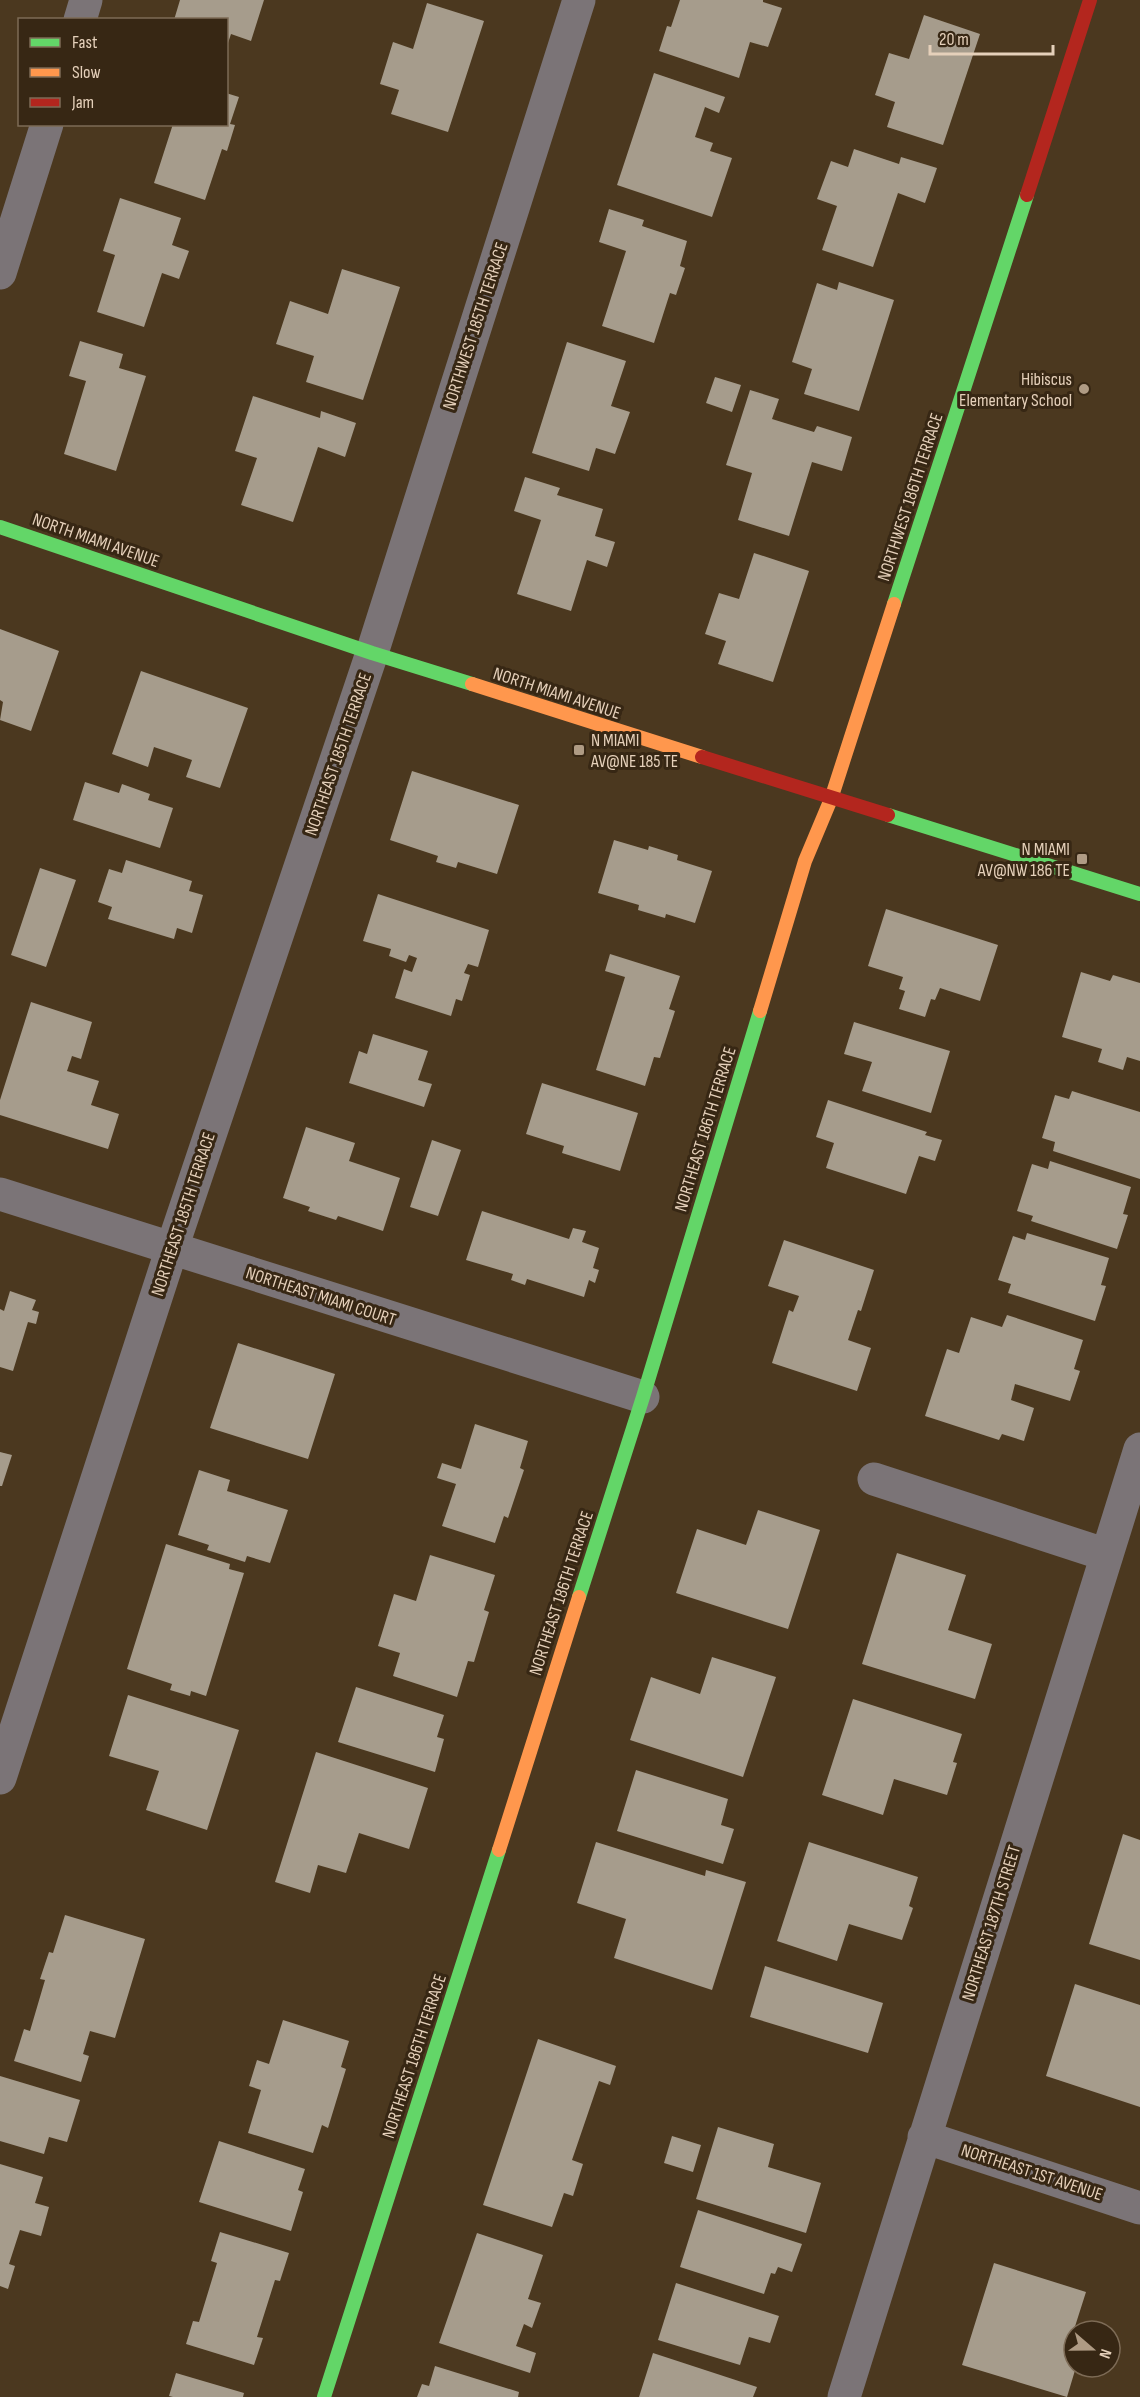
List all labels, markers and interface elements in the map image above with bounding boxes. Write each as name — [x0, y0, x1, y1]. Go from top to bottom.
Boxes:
legend — [18, 18, 228, 126]
scale bar — [930, 18, 1053, 56]
text: 20 m — [939, 29, 969, 50]
text: Fast — [72, 32, 98, 53]
text: Slow — [72, 62, 101, 83]
text: Jam — [71, 92, 94, 113]
street label: NORTHWEST 185TH TERRACE — [438, 240, 513, 413]
place label: Hibiscus Elementary School — [959, 369, 1072, 411]
marker: Hibiscus Elementary School — [1077, 382, 1091, 396]
street label: NORTHWEST 186TH TERRACE — [873, 410, 948, 584]
street label: NORTH MIAMI AVENUE — [30, 509, 162, 572]
street label: NORTH MIAMI AVENUE — [490, 663, 623, 724]
street label: NORTHEAST 185TH TERRACE — [301, 670, 376, 838]
place label: N MIAMI AV@NE 185 TE — [590, 730, 678, 772]
marker: N MIAMI AV@NE 185 TE — [572, 743, 586, 757]
place label: N MIAMI AV@NW 186 TE — [977, 839, 1070, 881]
marker: N MIAMI AV@NW 186 TE — [1075, 852, 1089, 866]
street label: NORTHEAST 186TH TERRACE — [670, 1044, 741, 1214]
street label: NORTHEAST 185TH TERRACE — [147, 1130, 220, 1299]
street label: NORTHEAST MIAMI COURT — [243, 1262, 398, 1331]
street label: NORTHEAST 186TH TERRACE — [525, 1508, 598, 1678]
street label: NORTHEAST 187TH STREET — [958, 1843, 1025, 2004]
street label: NORTHEAST 186TH TERRACE — [378, 1971, 451, 2141]
street label: NORTHEAST 1ST AVENUE — [958, 2140, 1105, 2205]
north arrow — [1062, 2319, 1122, 2379]
text: N — [1094, 2346, 1115, 2361]

